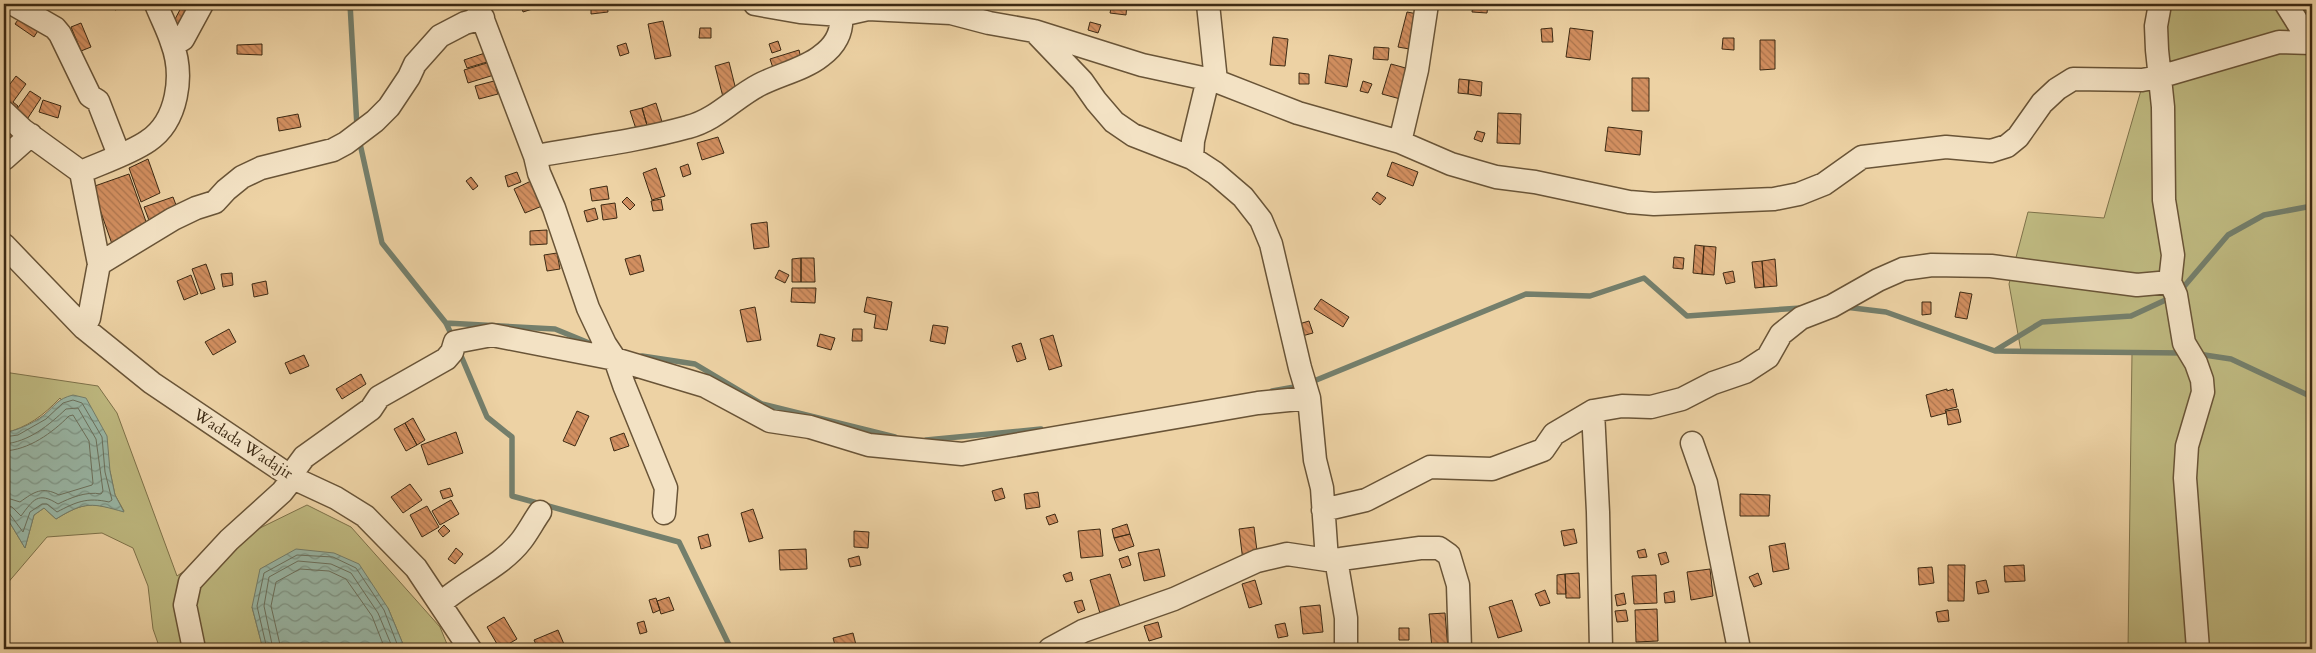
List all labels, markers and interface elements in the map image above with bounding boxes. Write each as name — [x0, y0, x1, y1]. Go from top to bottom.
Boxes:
street label: Wadada Wadajir — [188, 403, 297, 485]

